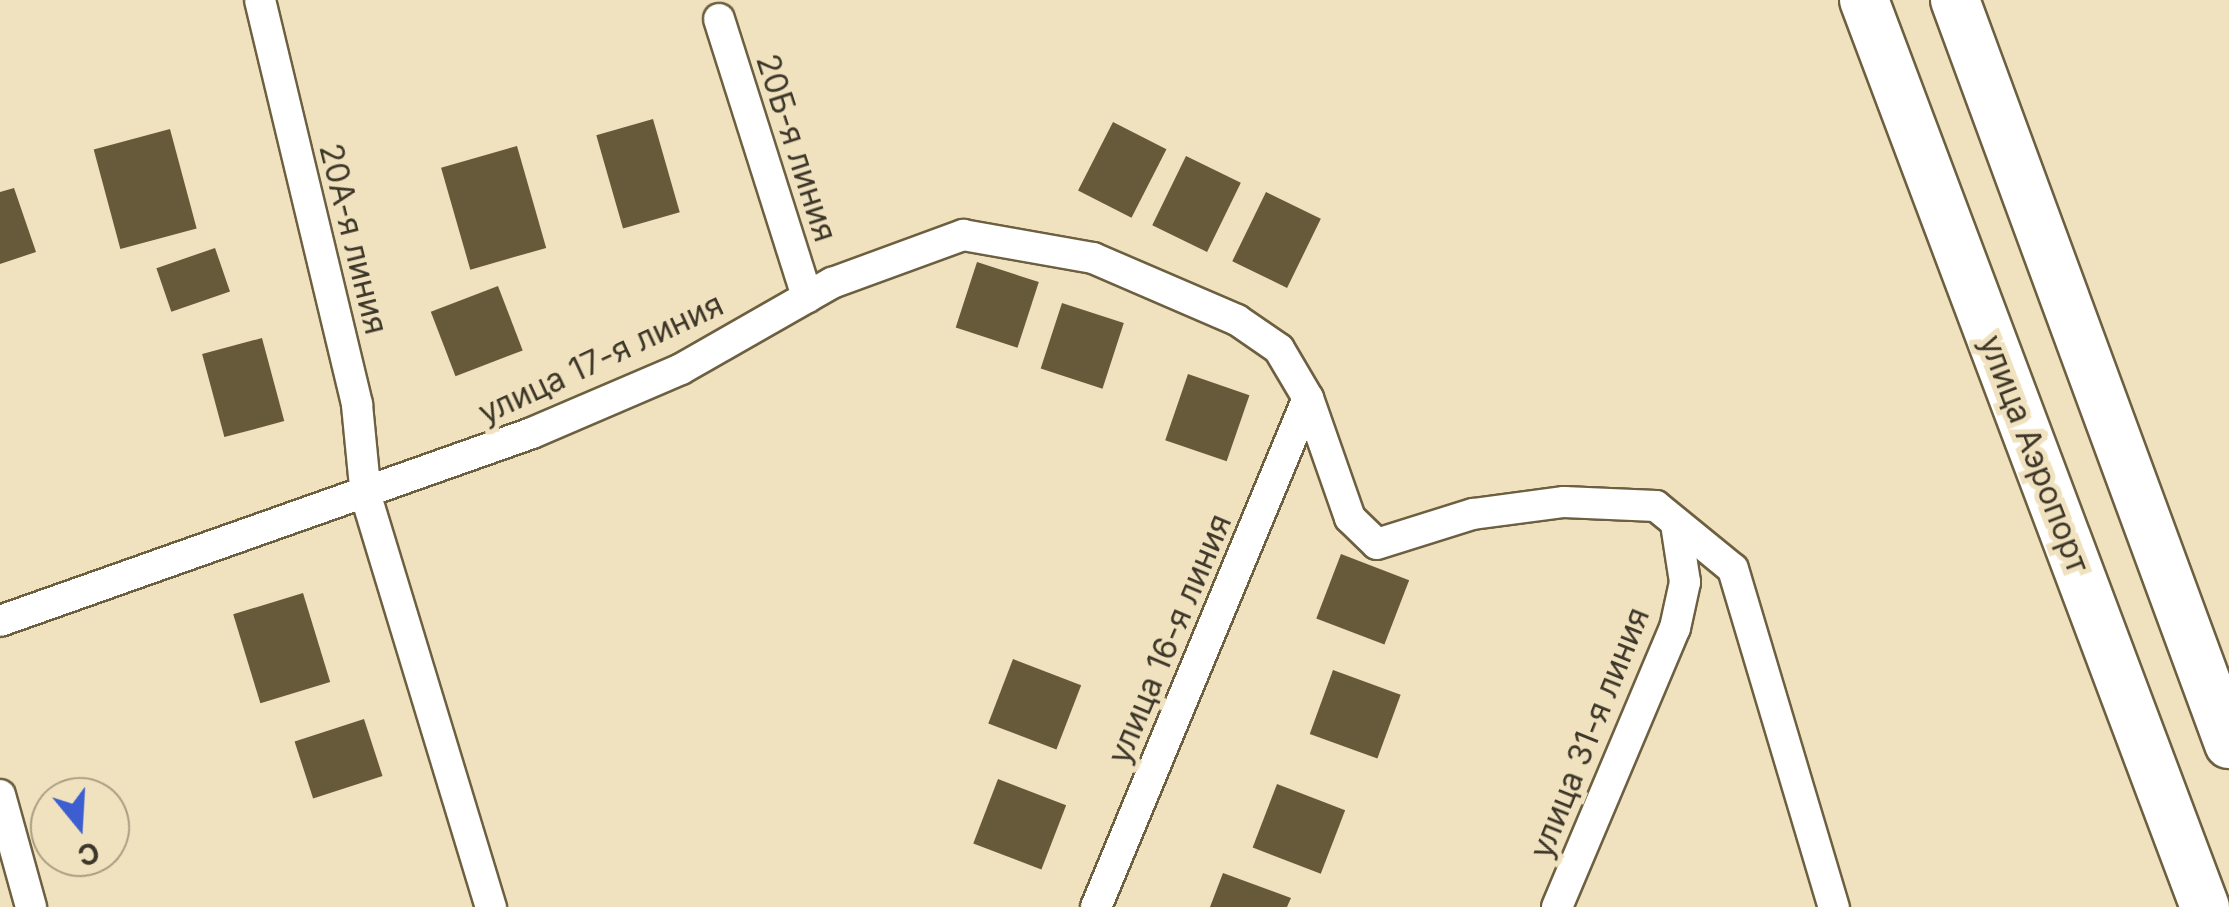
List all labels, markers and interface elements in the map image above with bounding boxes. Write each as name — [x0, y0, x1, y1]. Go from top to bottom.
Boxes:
street label: 20Б-я линия — [748, 49, 844, 247]
street label: 20А-я линия — [311, 140, 395, 338]
street label: улица 17-я линия — [473, 286, 729, 432]
street label: улица Аэропорт — [1971, 330, 2097, 578]
street label: улица 16-я линия — [1100, 509, 1240, 769]
street label: улица 31-я линия — [1522, 602, 1658, 864]
north arrow — [30, 777, 130, 877]
text: С — [74, 834, 104, 873]

